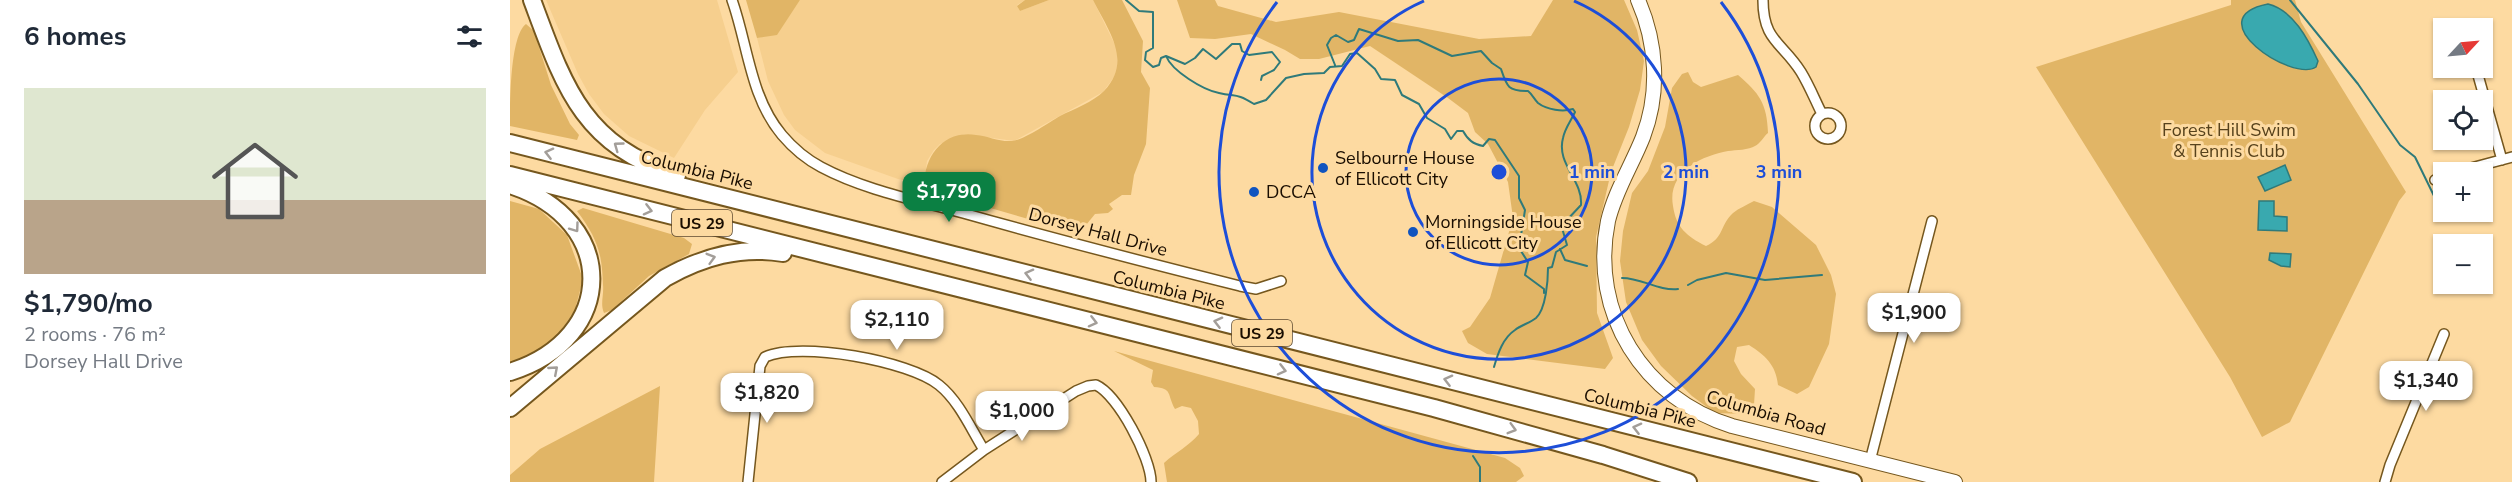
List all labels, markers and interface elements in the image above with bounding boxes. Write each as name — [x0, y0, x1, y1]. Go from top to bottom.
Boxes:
north arrow — [2433, 18, 2493, 78]
map controls — [2433, 18, 2493, 294]
text: 6 homes — [24, 19, 126, 54]
icon: filters — [453, 20, 486, 53]
button: locate — [2433, 90, 2493, 150]
park label: Forest Hill Swim & Tennis Club — [2162, 118, 2296, 163]
icon: home — [201, 127, 309, 235]
one-way arrow — [613, 142, 624, 153]
street label: Columbia Pike — [638, 144, 756, 196]
place label: Selbourne House of Ellicott City — [1335, 146, 1474, 191]
one-way arrow — [544, 147, 554, 160]
text: 1 min — [1569, 160, 1615, 184]
text: 2 min — [1663, 160, 1709, 184]
text: 3 min — [1756, 160, 1802, 184]
marker: Selbourne House of Ellicott City — [1316, 161, 1330, 175]
centre of rings — [1489, 162, 1509, 182]
button: + — [2433, 162, 2493, 222]
pin: $1,790 — [900, 172, 998, 223]
text: $1,790 — [917, 178, 981, 205]
place label: DCCA — [1266, 180, 1316, 204]
marker: DCCA — [1247, 185, 1261, 199]
one-way arrow — [643, 202, 653, 215]
street label: Dorsey Hall Drive — [1026, 202, 1170, 262]
road number: US 29 — [672, 210, 732, 236]
place label: Morningside House of Ellicott City — [1425, 210, 1582, 255]
one-way arrow — [568, 222, 579, 233]
marker: Morningside House of Ellicott City — [1406, 225, 1420, 239]
button: − — [2433, 234, 2493, 294]
one-way arrow — [705, 253, 716, 265]
street label: Columbia Pike — [1110, 264, 1228, 316]
one-way arrow — [1025, 269, 1035, 282]
text: $1,790/mo — [24, 286, 153, 321]
pin: $1,900 — [1865, 293, 1963, 344]
text: $1,900 — [1882, 299, 1946, 326]
pin: $2,110 — [848, 300, 946, 351]
text: $2,110 — [865, 306, 929, 333]
one-way arrow — [1088, 315, 1098, 327]
one-way arrow — [1214, 317, 1224, 330]
road number: US 29 — [1232, 320, 1292, 346]
text: 2 rooms · 76 m² — [24, 321, 166, 348]
text: Dorsey Hall Drive — [24, 348, 183, 375]
pin: $1,340 — [2377, 361, 2475, 412]
one-way arrow — [1277, 362, 1287, 375]
one-way arrow — [547, 367, 558, 378]
text: $1,340 — [2394, 367, 2458, 394]
pin: $1,820 — [718, 373, 816, 424]
one-way arrow — [1443, 375, 1453, 388]
text: $1,820 — [735, 379, 799, 406]
street label: Columbia Pike — [1581, 382, 1699, 434]
street label: Columbia Road — [1704, 385, 1828, 441]
pin: $1,000 — [973, 391, 1071, 442]
text: $1,000 — [990, 397, 1054, 424]
one-way arrow — [1506, 422, 1517, 434]
one-way arrow — [1633, 422, 1643, 435]

